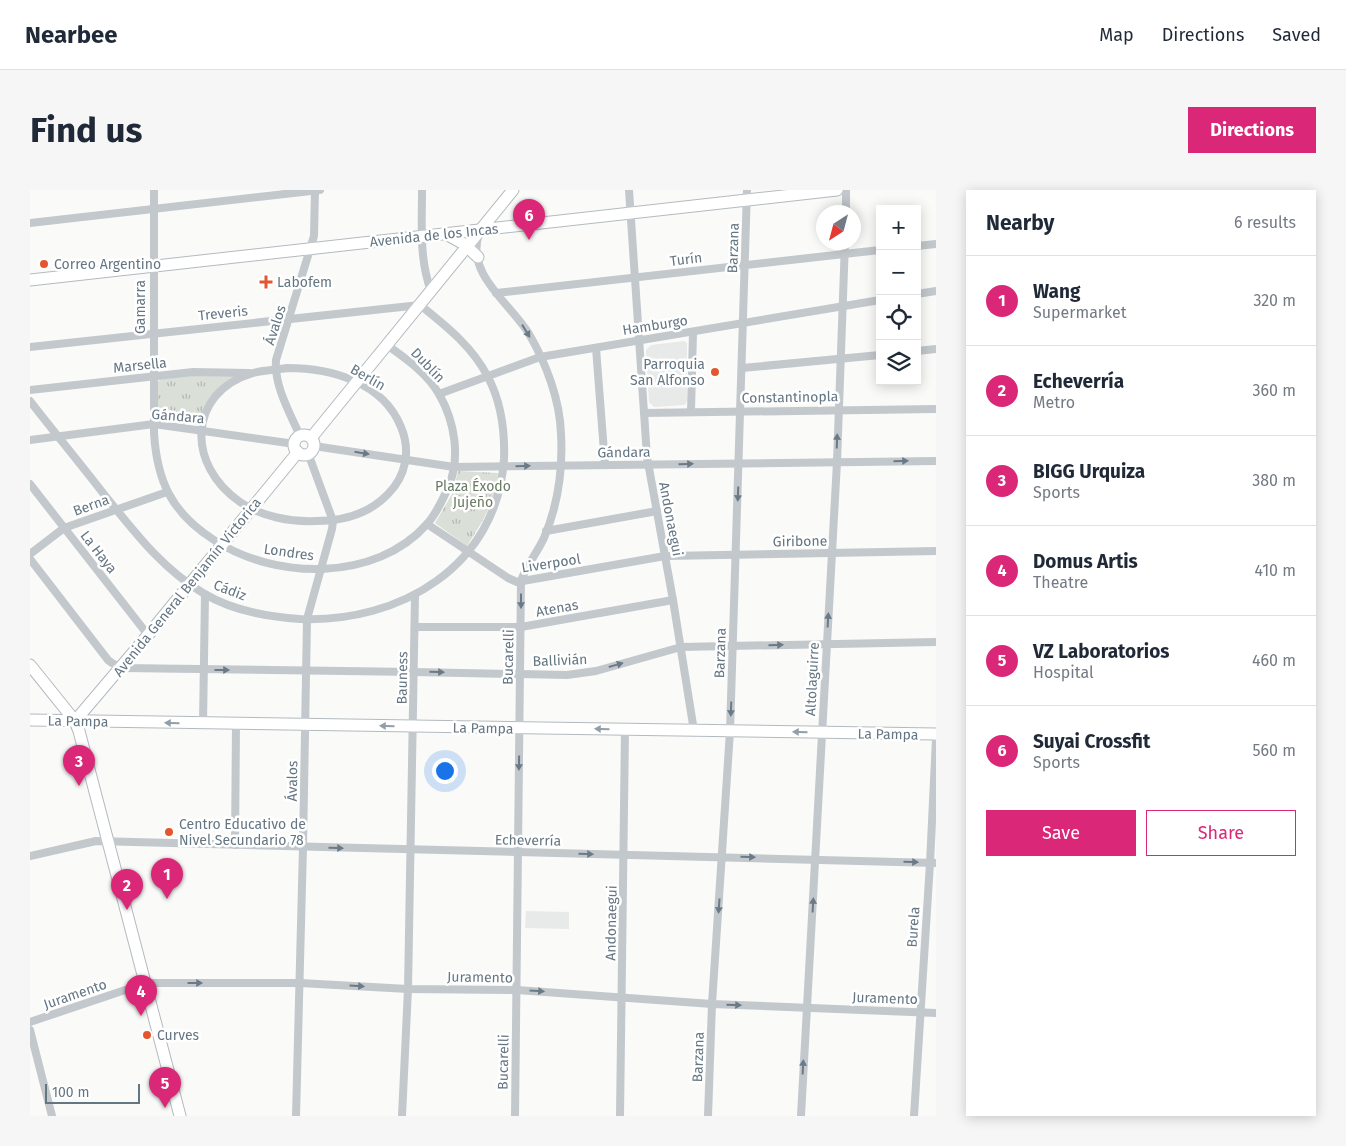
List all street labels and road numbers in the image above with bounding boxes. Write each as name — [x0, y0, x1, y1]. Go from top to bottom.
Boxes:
street label: Avenida de los Incas — [369, 220, 500, 251]
street label: Barzana — [724, 222, 743, 274]
street label: Turín — [669, 249, 703, 270]
street label: Gamarra — [132, 280, 149, 334]
street label: Treveris — [197, 302, 249, 325]
street label: Ávalos — [260, 302, 290, 347]
street label: Hamburgo — [621, 312, 689, 339]
street label: Dublín — [407, 344, 448, 386]
street label: Marsella — [112, 354, 168, 377]
street label: Berlín — [347, 361, 388, 394]
street label: Constantinopla — [742, 388, 838, 407]
street label: Gándara — [151, 406, 205, 427]
street label: Gándara — [597, 444, 651, 461]
street label: Andonaegui — [655, 480, 686, 558]
street label: Berna — [71, 491, 112, 520]
street label: Avenida General Benjamín Victorica — [110, 494, 265, 680]
street label: La Haya — [77, 528, 121, 577]
street label: Giribone — [773, 533, 827, 550]
street label: Londres — [263, 541, 316, 564]
street label: Liverpool — [520, 550, 582, 577]
street label: Cádiz — [211, 576, 249, 604]
street label: Atenas — [535, 596, 580, 621]
street label: Barzana — [711, 627, 730, 679]
street label: Bucarelli — [500, 629, 517, 685]
street label: Altolaguirre — [802, 642, 823, 716]
street label: Bauness — [394, 651, 411, 705]
street label: Ballivián — [532, 651, 588, 670]
street label: La Pampa — [47, 712, 109, 731]
street label: La Pampa — [452, 719, 514, 738]
street label: La Pampa — [857, 725, 919, 744]
street label: Ávalos — [283, 760, 301, 802]
street label: Echeverría — [495, 831, 561, 850]
street label: Andonaegui — [602, 885, 621, 961]
street label: Burela — [904, 906, 923, 948]
street label: Juramento — [447, 968, 513, 987]
street label: Juramento — [41, 976, 109, 1013]
street label: Juramento — [852, 989, 918, 1008]
street label: Barzana — [689, 1031, 708, 1083]
street label: Bucarelli — [495, 1034, 512, 1090]

